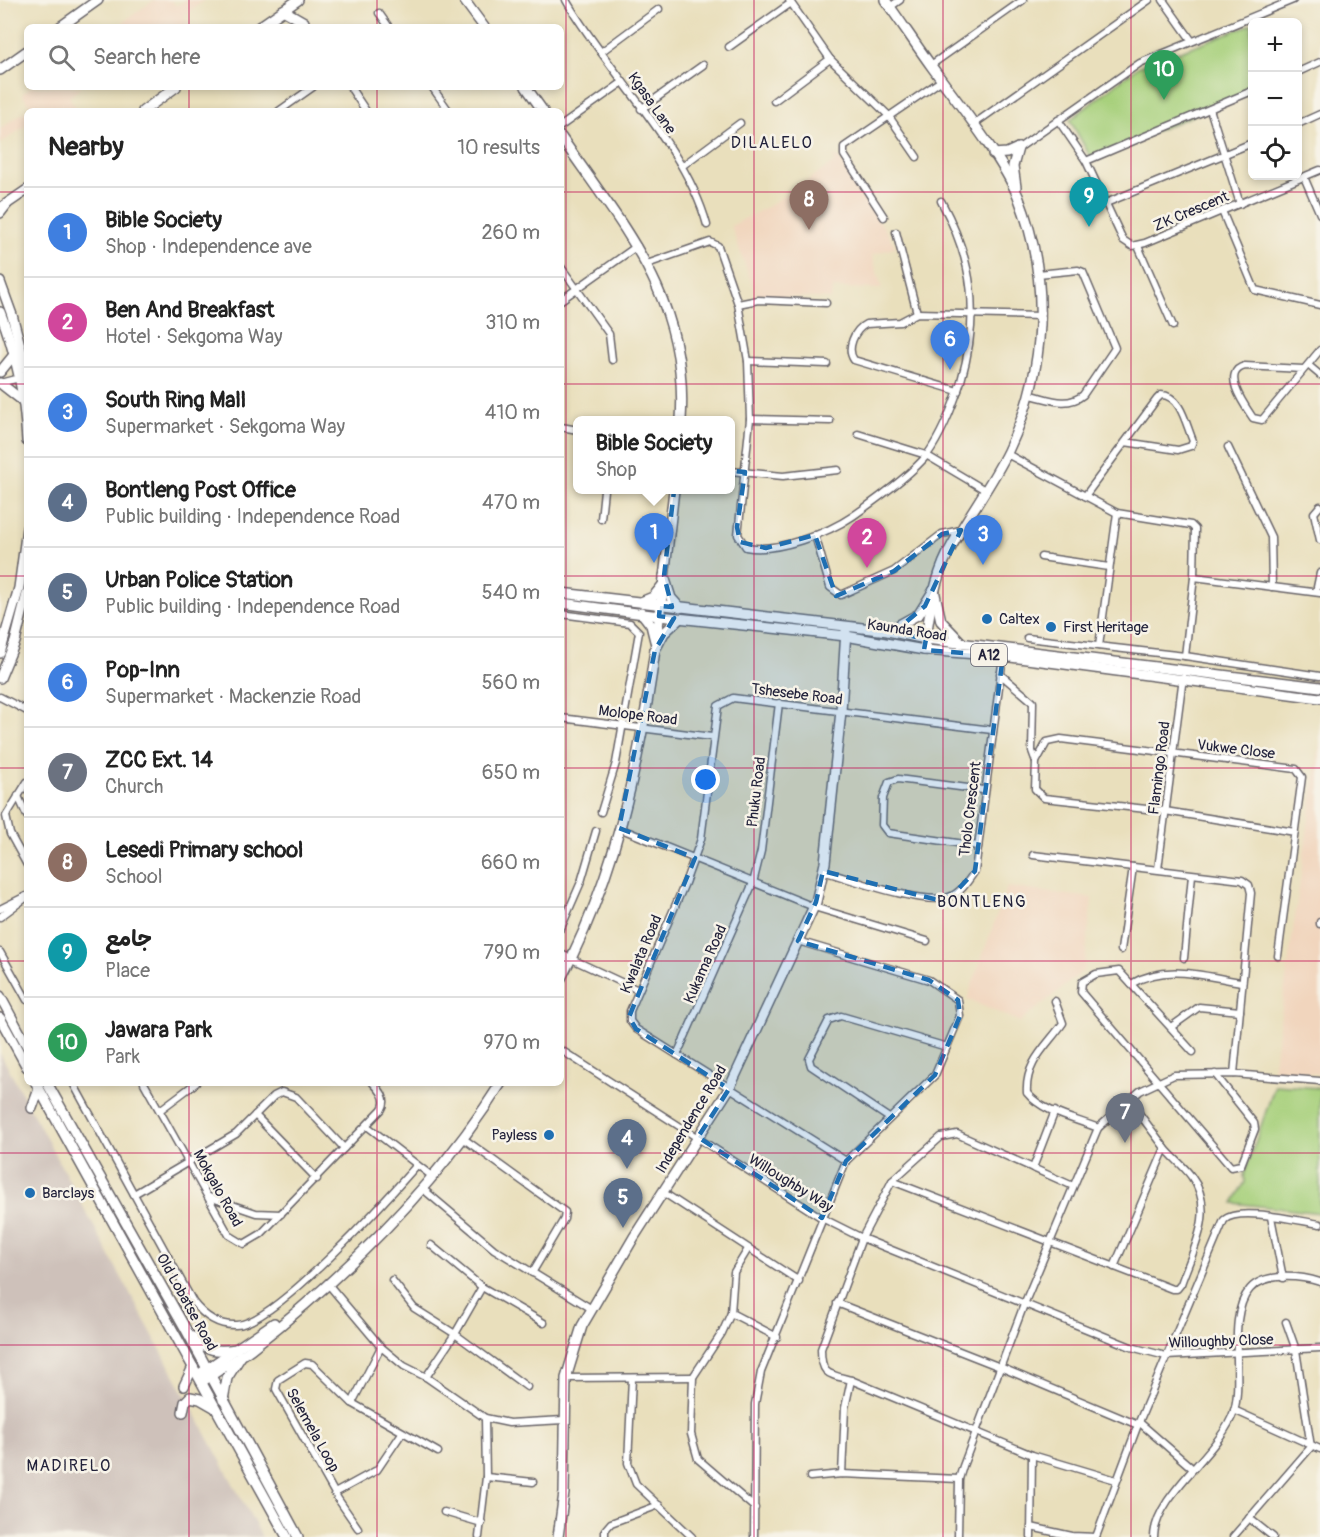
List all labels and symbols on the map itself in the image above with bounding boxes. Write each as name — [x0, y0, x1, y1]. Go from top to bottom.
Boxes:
pin: 10 — [1144, 51, 1184, 100]
street label: Kgasa Lane — [623, 69, 680, 138]
district label: DILALELO — [731, 133, 813, 153]
pin: 9 — [1070, 178, 1108, 227]
pin: 8 — [790, 180, 828, 230]
street label: ZK Crescent — [1151, 187, 1233, 236]
pin: 6 — [930, 320, 970, 370]
pin: 1 — [634, 514, 674, 563]
pin: 3 — [964, 516, 1002, 565]
pin: 2 — [848, 518, 886, 568]
place label: Caltex — [999, 610, 1040, 629]
marker: Caltex — [980, 612, 994, 626]
street label: Kaunda Road — [866, 615, 948, 646]
place label: First Heritage — [1063, 618, 1149, 637]
marker: First Heritage — [1044, 620, 1058, 634]
road number: A12 — [971, 644, 1007, 666]
street label: Tshesebe Road — [750, 679, 844, 710]
street label: Molope Road — [597, 701, 679, 730]
street label: Flamingo Road — [1144, 720, 1175, 816]
street label: Vukwe Close — [1196, 735, 1277, 764]
street label: Phuku Road — [743, 756, 770, 828]
street label: Tholo Crescent — [955, 759, 986, 858]
your location — [691, 765, 720, 794]
district label: BONTLENG — [937, 892, 1027, 912]
street label: Kwalata Road — [616, 912, 667, 996]
street label: Kukama Road — [680, 922, 731, 1007]
street label: Independence Road — [652, 1062, 731, 1177]
pin: 7 — [1106, 1094, 1144, 1143]
pin: 4 — [608, 1120, 646, 1169]
place label: Payless — [492, 1126, 537, 1145]
marker: Payless — [542, 1128, 556, 1142]
street label: Mokgalo Road — [189, 1146, 247, 1230]
street label: Willoughby Way — [745, 1150, 837, 1217]
pin: 5 — [604, 1178, 642, 1228]
place label: Barclays — [42, 1184, 94, 1203]
marker: Barclays — [23, 1186, 37, 1200]
street label: Old Lobatse Road — [152, 1250, 221, 1354]
street label: Willoughby Close — [1168, 1330, 1274, 1353]
street label: Selemela Loop — [282, 1385, 343, 1476]
district label: MADIRELO — [26, 1456, 112, 1476]

